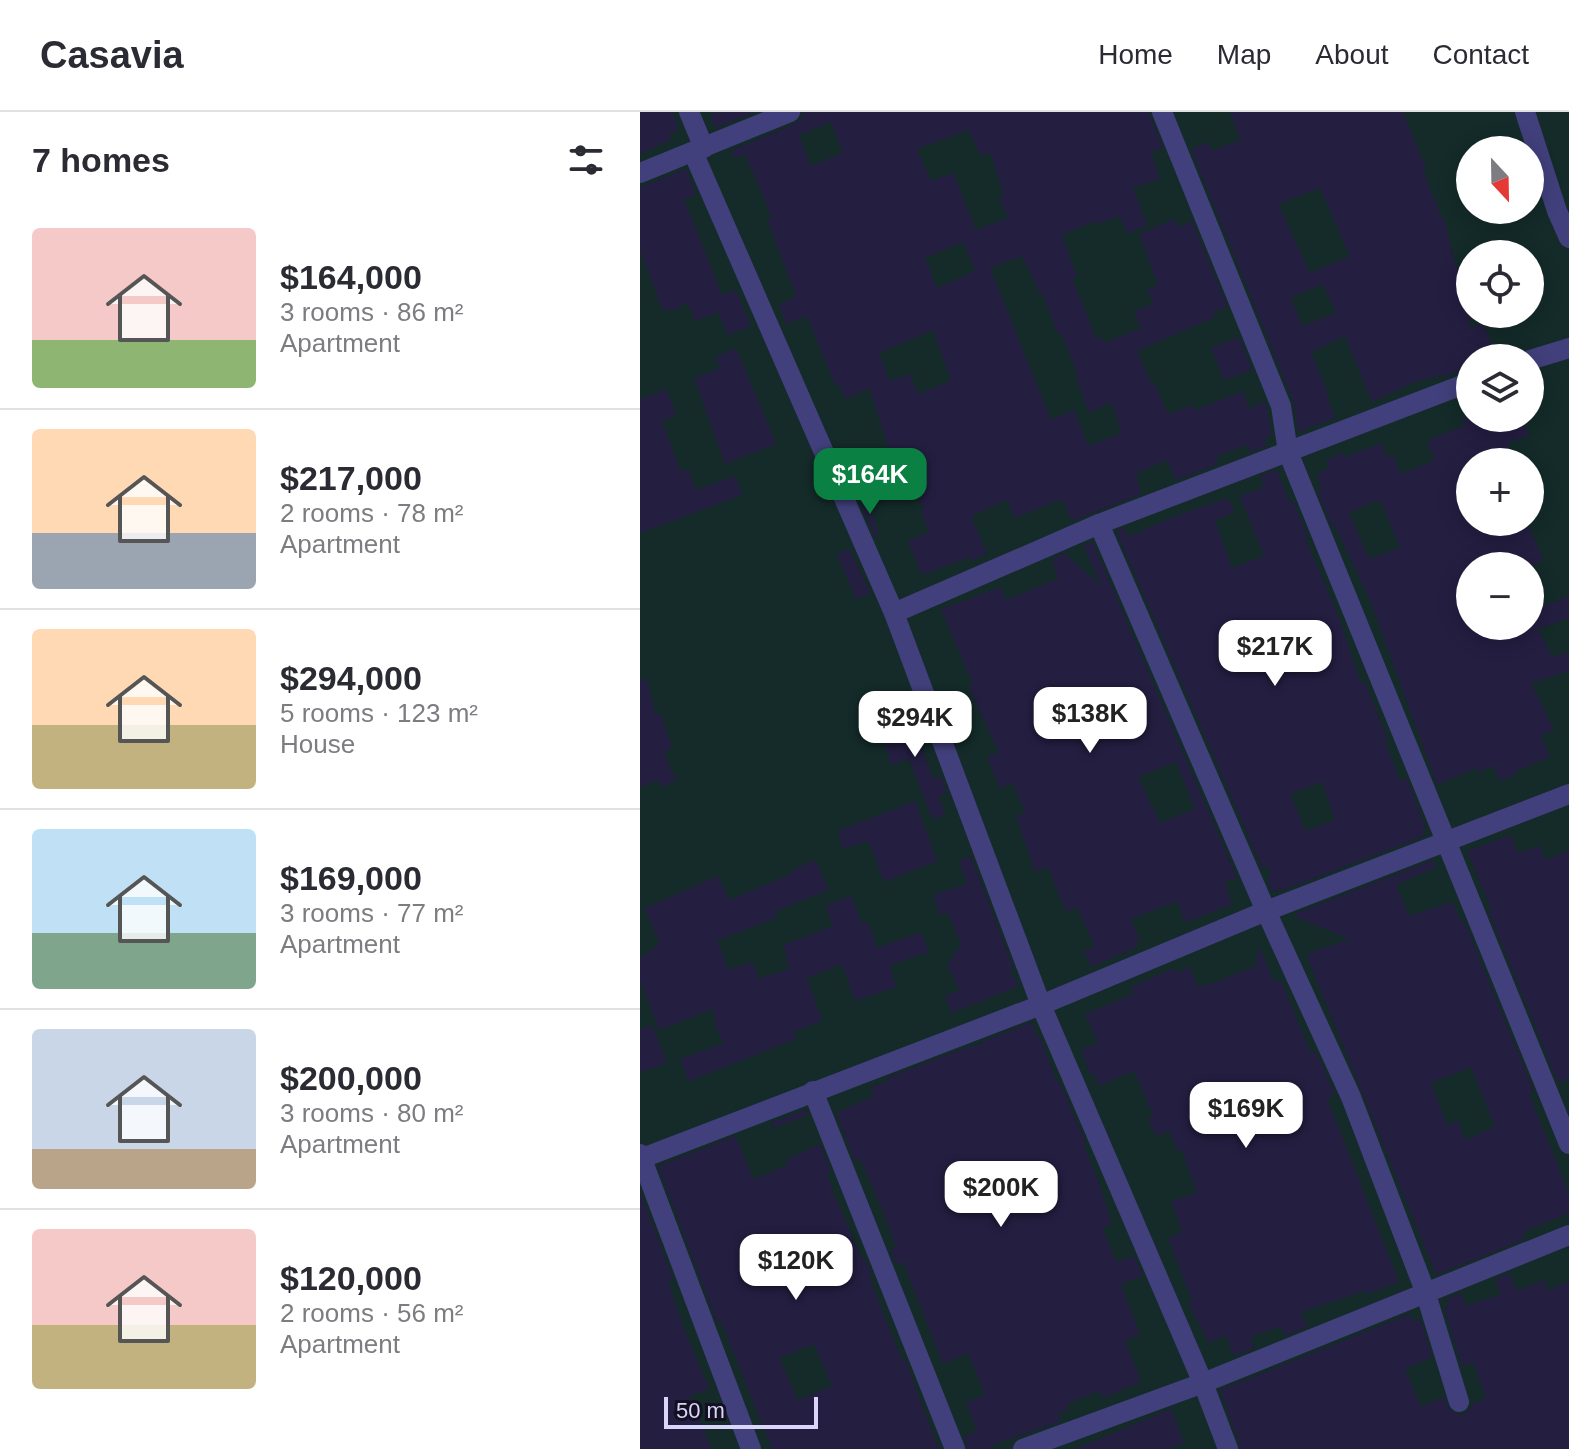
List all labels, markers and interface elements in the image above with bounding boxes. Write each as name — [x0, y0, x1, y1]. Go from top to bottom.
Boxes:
text: Casavia — [40, 34, 184, 76]
text: Home — [1098, 39, 1173, 70]
text: Map — [1217, 39, 1271, 70]
text: About — [1315, 39, 1389, 70]
text: Contact — [1433, 39, 1529, 70]
north arrow — [1456, 136, 1544, 224]
map controls — [1456, 136, 1544, 640]
icon: filters — [564, 138, 608, 182]
text: 7 homes — [32, 141, 170, 179]
button: locate — [1456, 240, 1544, 328]
text: $164,000 — [280, 258, 422, 296]
icon: home — [96, 260, 192, 356]
text: 3 rooms · 86 m² — [280, 297, 464, 327]
text: Apartment — [280, 328, 400, 358]
button: layers — [1456, 344, 1544, 432]
pin: $164K — [814, 448, 926, 516]
button: + — [1456, 448, 1544, 536]
text: $217,000 — [280, 459, 422, 497]
text: $164K — [832, 459, 908, 489]
icon: home — [96, 461, 192, 557]
text: 2 rooms · 78 m² — [280, 498, 464, 528]
text: Apartment — [280, 529, 400, 559]
button: − — [1456, 552, 1544, 640]
pin: $217K — [1219, 620, 1331, 688]
text: $217K — [1237, 631, 1313, 661]
text: $294,000 — [280, 659, 422, 697]
icon: home — [96, 661, 192, 757]
pin: $138K — [1034, 687, 1146, 755]
pin: $294K — [859, 691, 971, 759]
text: 5 rooms · 123 m² — [280, 698, 478, 728]
text: $138K — [1052, 698, 1128, 728]
text: $294K — [877, 702, 953, 732]
text: House — [280, 729, 355, 759]
text: $169,000 — [280, 859, 422, 897]
icon: home — [96, 861, 192, 957]
text: 3 rooms · 77 m² — [280, 898, 464, 928]
text: Apartment — [280, 929, 400, 959]
text: $200,000 — [280, 1059, 422, 1097]
icon: home — [96, 1061, 192, 1157]
pin: $169K — [1190, 1082, 1302, 1150]
text: $169K — [1208, 1093, 1284, 1123]
text: 3 rooms · 80 m² — [280, 1098, 464, 1128]
text: Apartment — [280, 1129, 400, 1159]
pin: $200K — [945, 1161, 1057, 1229]
text: $200K — [963, 1172, 1039, 1202]
pin: $120K — [740, 1234, 852, 1302]
text: $120K — [758, 1245, 834, 1275]
text: $120,000 — [280, 1259, 422, 1297]
icon: home — [96, 1261, 192, 1357]
text: 2 rooms · 56 m² — [280, 1298, 464, 1328]
text: Apartment — [280, 1329, 400, 1359]
scale bar — [664, 1393, 818, 1429]
text: 50 m — [676, 1398, 725, 1423]

